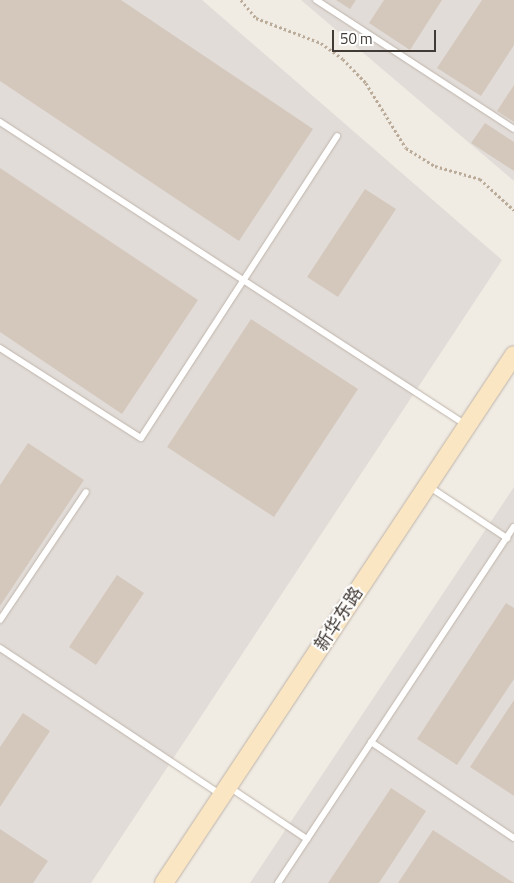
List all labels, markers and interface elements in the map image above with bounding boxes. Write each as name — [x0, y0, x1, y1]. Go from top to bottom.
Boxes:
scale bar — [334, 20, 438, 52]
text: 50 m — [340, 27, 373, 50]
street label: 新华东路 — [310, 583, 368, 655]

